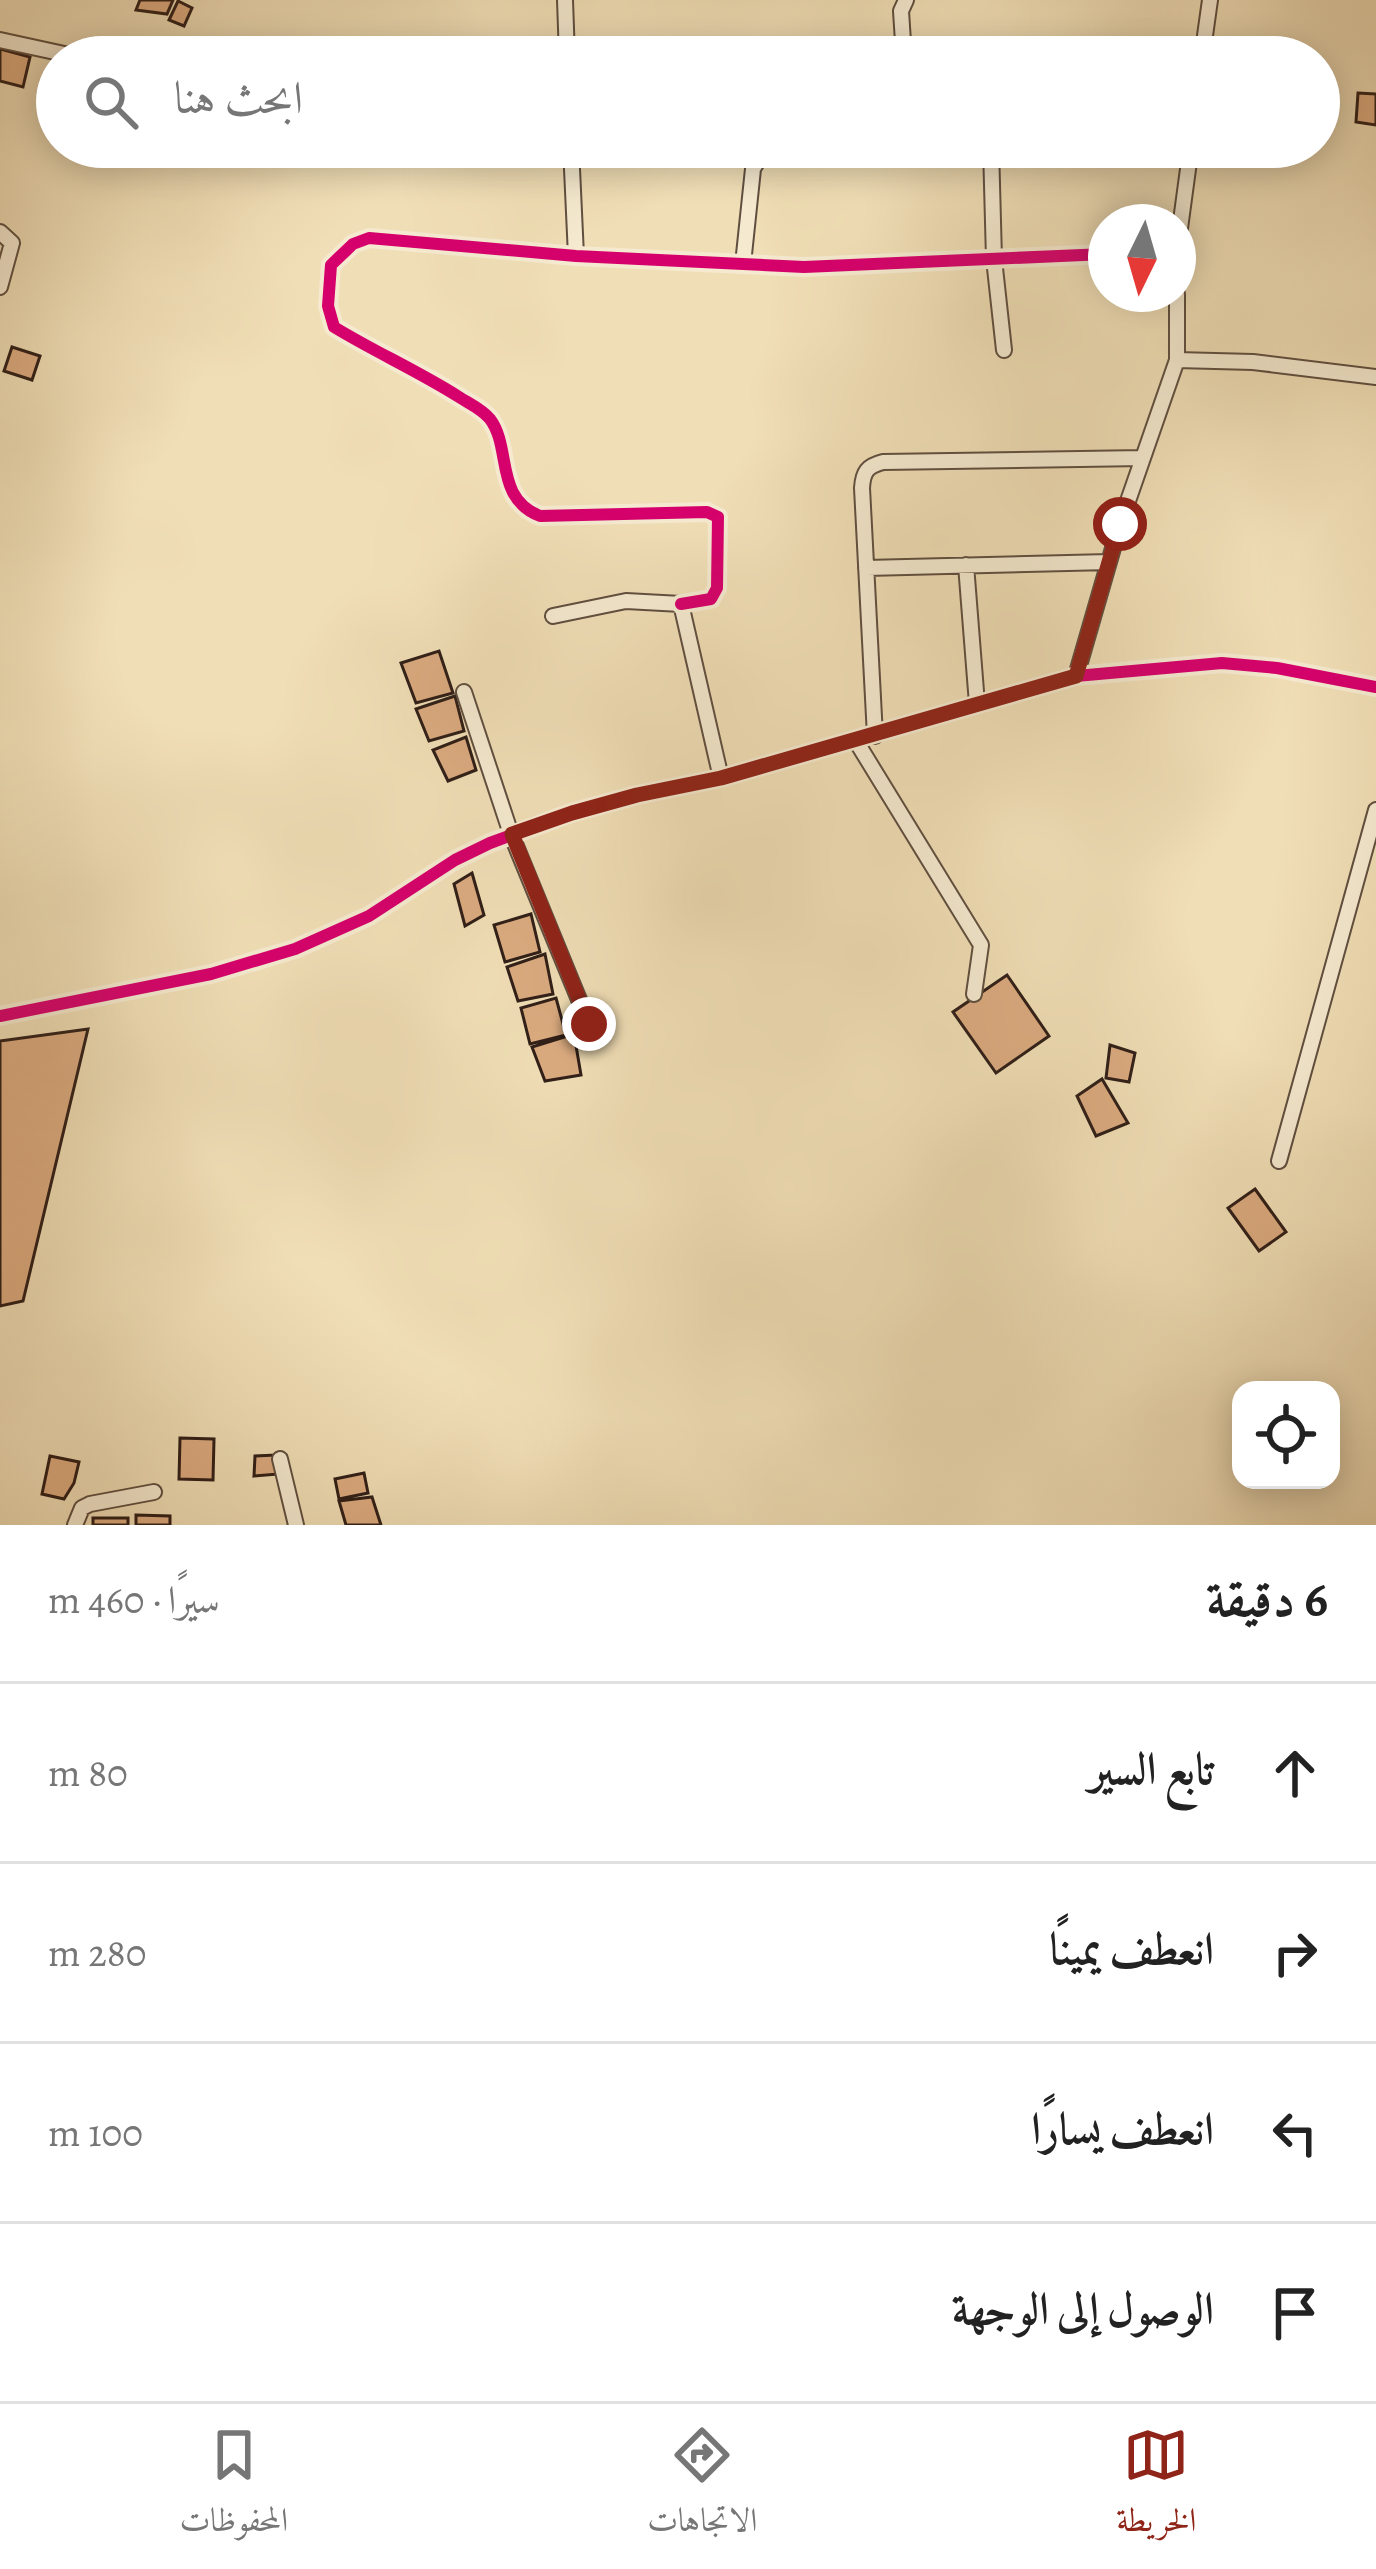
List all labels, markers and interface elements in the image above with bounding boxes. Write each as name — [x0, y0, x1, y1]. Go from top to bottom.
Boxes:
search box — [36, 36, 1340, 168]
text: ابحث هنا — [174, 67, 303, 129]
icon: search — [78, 69, 144, 135]
north arrow — [1088, 204, 1196, 312]
route start — [1093, 497, 1147, 551]
route end — [562, 997, 616, 1051]
map controls — [1232, 1381, 1340, 1489]
button: locate — [1232, 1381, 1340, 1489]
text: 6 دقيقة — [1206, 1564, 1328, 1634]
text: سيرًا · 460 m — [48, 1573, 220, 1626]
text: تابع السير — [1089, 1738, 1214, 1800]
icon: ahead — [1262, 1740, 1328, 1806]
text: 80 m — [48, 1746, 128, 1799]
text: انعطف يمينًا — [1049, 1918, 1214, 1980]
icon: right — [1262, 1920, 1328, 1986]
text: 280 m — [48, 1926, 146, 1979]
text: انعطف يسارًا — [1031, 2098, 1214, 2160]
icon: left — [1262, 2100, 1328, 2166]
text: 100 m — [48, 2106, 143, 2159]
text: الوصول إلى الوجهة — [952, 2278, 1214, 2340]
icon: arrive — [1262, 2280, 1328, 2346]
tab: المحفوظات — [179, 2422, 288, 2552]
tab: الاتجاهات — [647, 2422, 757, 2552]
tab: الخريطة — [1116, 2422, 1197, 2552]

